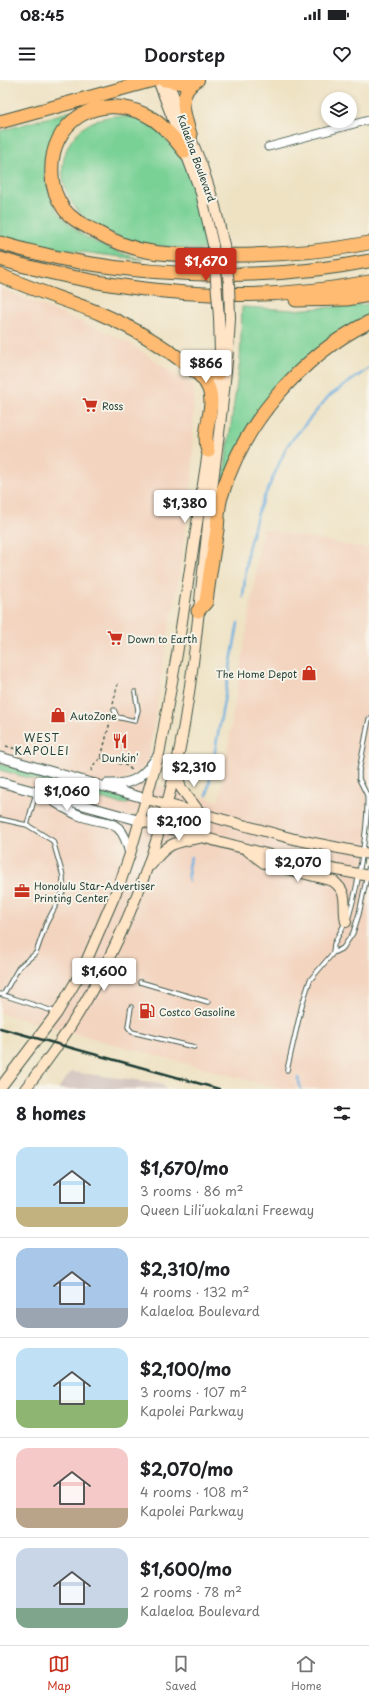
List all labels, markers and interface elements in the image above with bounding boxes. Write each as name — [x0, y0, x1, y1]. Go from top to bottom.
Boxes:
text: 08:45 — [20, 3, 65, 26]
text: Doorstep — [144, 41, 225, 68]
icon: menu — [16, 43, 38, 65]
icon: heart — [331, 43, 353, 65]
map controls — [321, 92, 357, 128]
button: layers — [321, 92, 357, 128]
street label: Kalaeloa Boulevard — [174, 112, 220, 204]
pin: $1,670 — [173, 248, 239, 282]
text: $1,670 — [184, 251, 228, 270]
pin: $866 — [182, 350, 230, 384]
text: $866 — [189, 353, 223, 372]
supermarket icon: Ross — [81, 396, 99, 414]
place label: Ross — [102, 398, 124, 413]
pin: $1,380 — [152, 490, 218, 524]
text: $1,380 — [163, 493, 207, 512]
supermarket icon: Down to Earth — [106, 629, 124, 647]
place label: Down to Earth — [127, 631, 197, 646]
shop icon: The Home Depot — [300, 664, 318, 682]
place label: The Home Depot — [216, 666, 297, 681]
shop icon: AutoZone — [49, 706, 67, 724]
place label: AutoZone — [70, 708, 117, 723]
district label: WEST KAPOLEI — [14, 729, 70, 759]
restaurant icon: Dunkin' — [111, 732, 129, 750]
place label: Dunkin' — [102, 750, 138, 765]
pin: $2,310 — [161, 754, 227, 788]
text: $2,310 — [172, 757, 216, 776]
pin: $1,060 — [34, 778, 100, 812]
text: $1,060 — [44, 781, 90, 800]
pin: $2,100 — [146, 808, 212, 842]
text: $2,100 — [156, 811, 202, 830]
pin: $2,070 — [265, 849, 331, 883]
text: $2,070 — [275, 852, 321, 871]
place label: Honolulu Star-Advertiser Printing Center — [34, 878, 155, 905]
office icon: Honolulu Star-Advertiser Printing Center — [13, 882, 31, 900]
pin: $1,600 — [71, 958, 137, 992]
text: $1,600 — [81, 961, 127, 980]
fuel station icon: Costco Gasoline — [138, 1002, 156, 1020]
place label: Costco Gasoline — [159, 1004, 236, 1019]
text: 8 homes — [16, 1100, 86, 1126]
icon: filters — [331, 1102, 353, 1124]
text: $1,670/mo — [140, 1155, 228, 1181]
icon: home — [48, 1163, 96, 1211]
text: 3 rooms · 86 m² — [140, 1181, 243, 1200]
text: Queen Liliʻuokalani Freeway — [140, 1200, 314, 1219]
text: $2,310/mo — [140, 1256, 230, 1282]
icon: home — [48, 1264, 96, 1312]
text: 4 rooms · 132 m² — [140, 1282, 250, 1301]
text: Kalaeloa Boulevard — [140, 1301, 260, 1320]
text: $2,100/mo — [140, 1356, 231, 1382]
icon: home — [48, 1364, 96, 1412]
text: 3 rooms · 107 m² — [140, 1382, 247, 1401]
text: Kapolei Parkway — [140, 1401, 244, 1420]
text: $2,070/mo — [140, 1456, 233, 1482]
icon: home — [48, 1464, 96, 1512]
text: 4 rooms · 108 m² — [140, 1482, 249, 1501]
text: Kapolei Parkway — [140, 1501, 244, 1520]
text: $1,600/mo — [140, 1556, 232, 1582]
icon: home — [48, 1564, 96, 1612]
text: 2 rooms · 78 m² — [140, 1582, 242, 1601]
text: Kalaeloa Boulevard — [140, 1601, 260, 1620]
tab: Map — [47, 1653, 71, 1694]
tab: Saved — [165, 1653, 197, 1694]
tab: Home — [291, 1653, 322, 1694]

